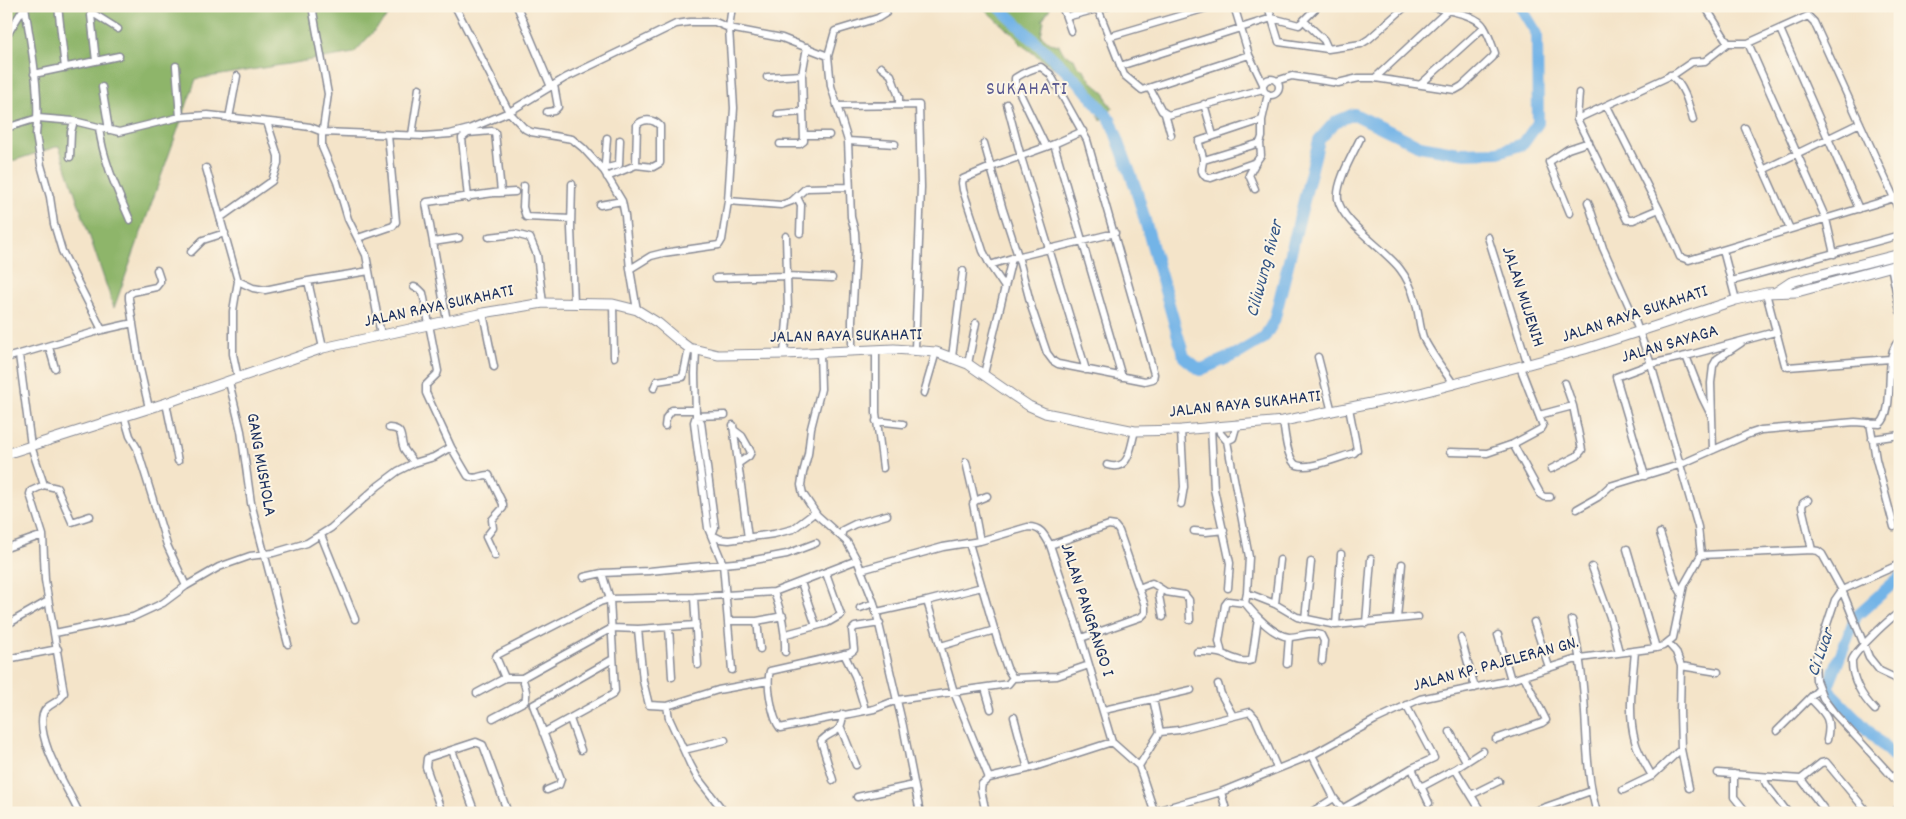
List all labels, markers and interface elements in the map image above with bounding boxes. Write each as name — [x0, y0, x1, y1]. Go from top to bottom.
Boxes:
district label: SUKAHATI — [986, 76, 1068, 104]
water label: Ciliwung River — [1240, 216, 1292, 320]
street label: JALAN MUJENIH — [1494, 244, 1550, 350]
street label: JALAN RAYA SUKAHATI — [362, 279, 516, 335]
street label: JALAN RAYA SUKAHATI — [1559, 279, 1712, 350]
street label: JALAN SAYAGA — [1619, 319, 1722, 371]
street label: JALAN RAYA SUKAHATI — [770, 323, 923, 351]
street label: JALAN RAYA SUKAHATI — [1168, 385, 1322, 425]
street label: GANG MUSHOLA — [239, 411, 281, 519]
street label: JALAN PANGRANGO I — [1053, 540, 1120, 680]
water label: Ci Luar — [1801, 623, 1844, 681]
street label: JALAN KP. PAJELERAN GN. — [1410, 631, 1582, 699]

